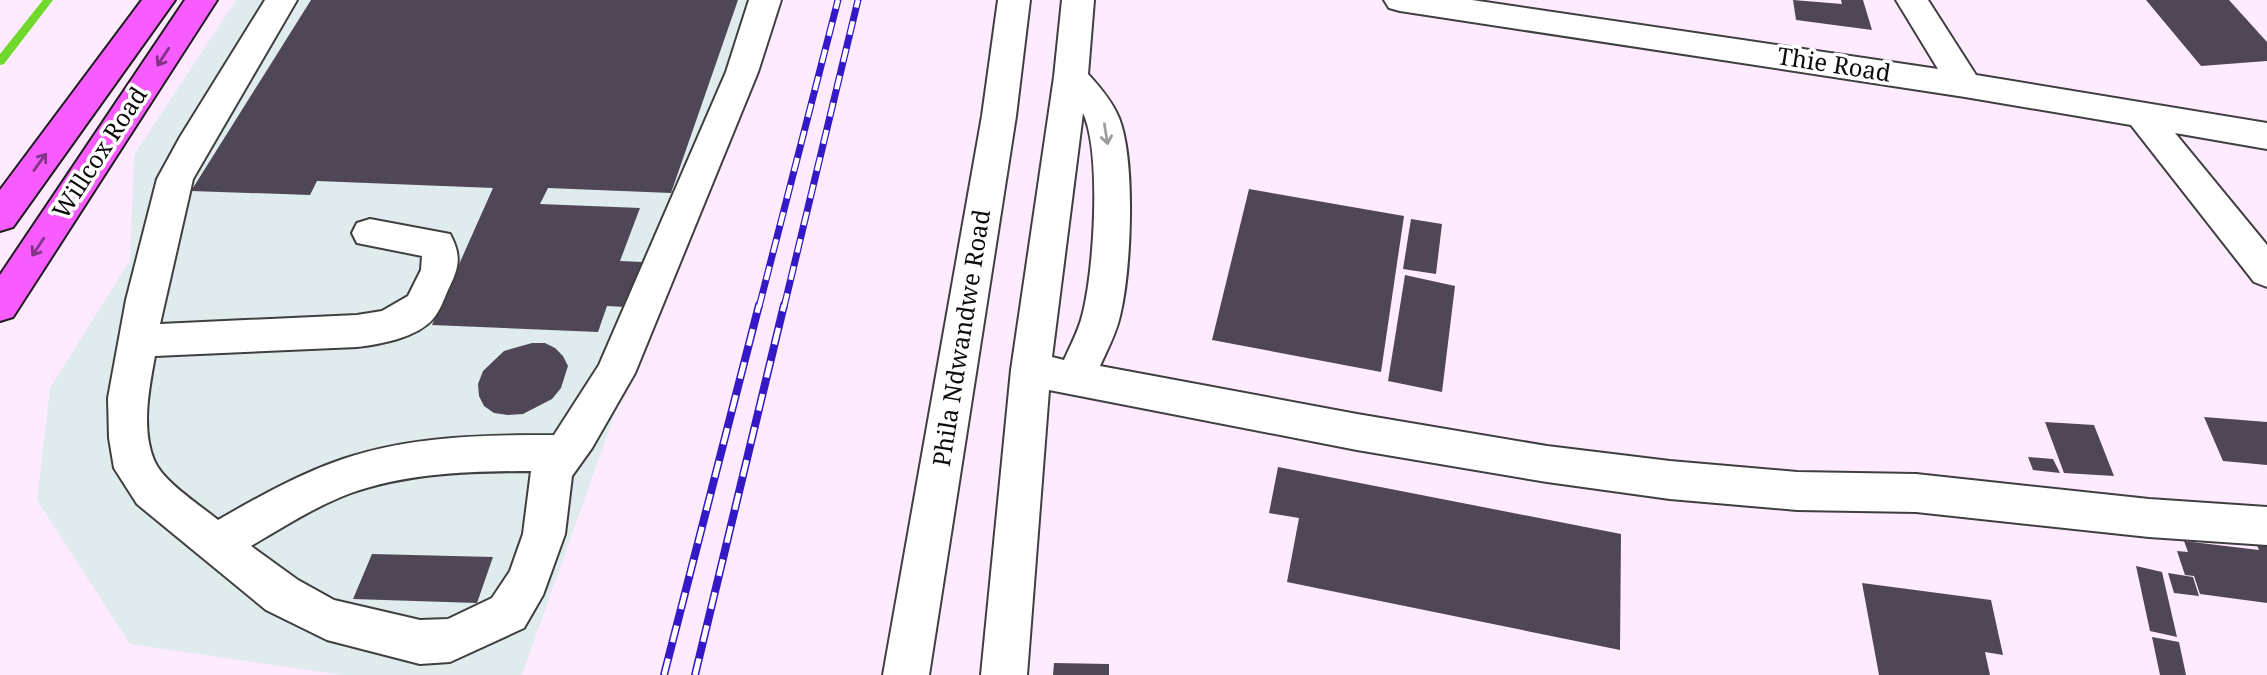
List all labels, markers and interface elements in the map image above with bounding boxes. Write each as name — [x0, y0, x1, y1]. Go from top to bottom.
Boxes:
street label: Thie Road — [1775, 38, 1894, 89]
one-way arrow — [156, 47, 170, 66]
street label: Willcox Road — [44, 80, 154, 225]
one-way arrow — [1100, 122, 1113, 145]
one-way arrow — [33, 153, 48, 171]
street label: Phila Ndwandwe Road — [924, 207, 997, 469]
one-way arrow — [31, 237, 45, 257]

